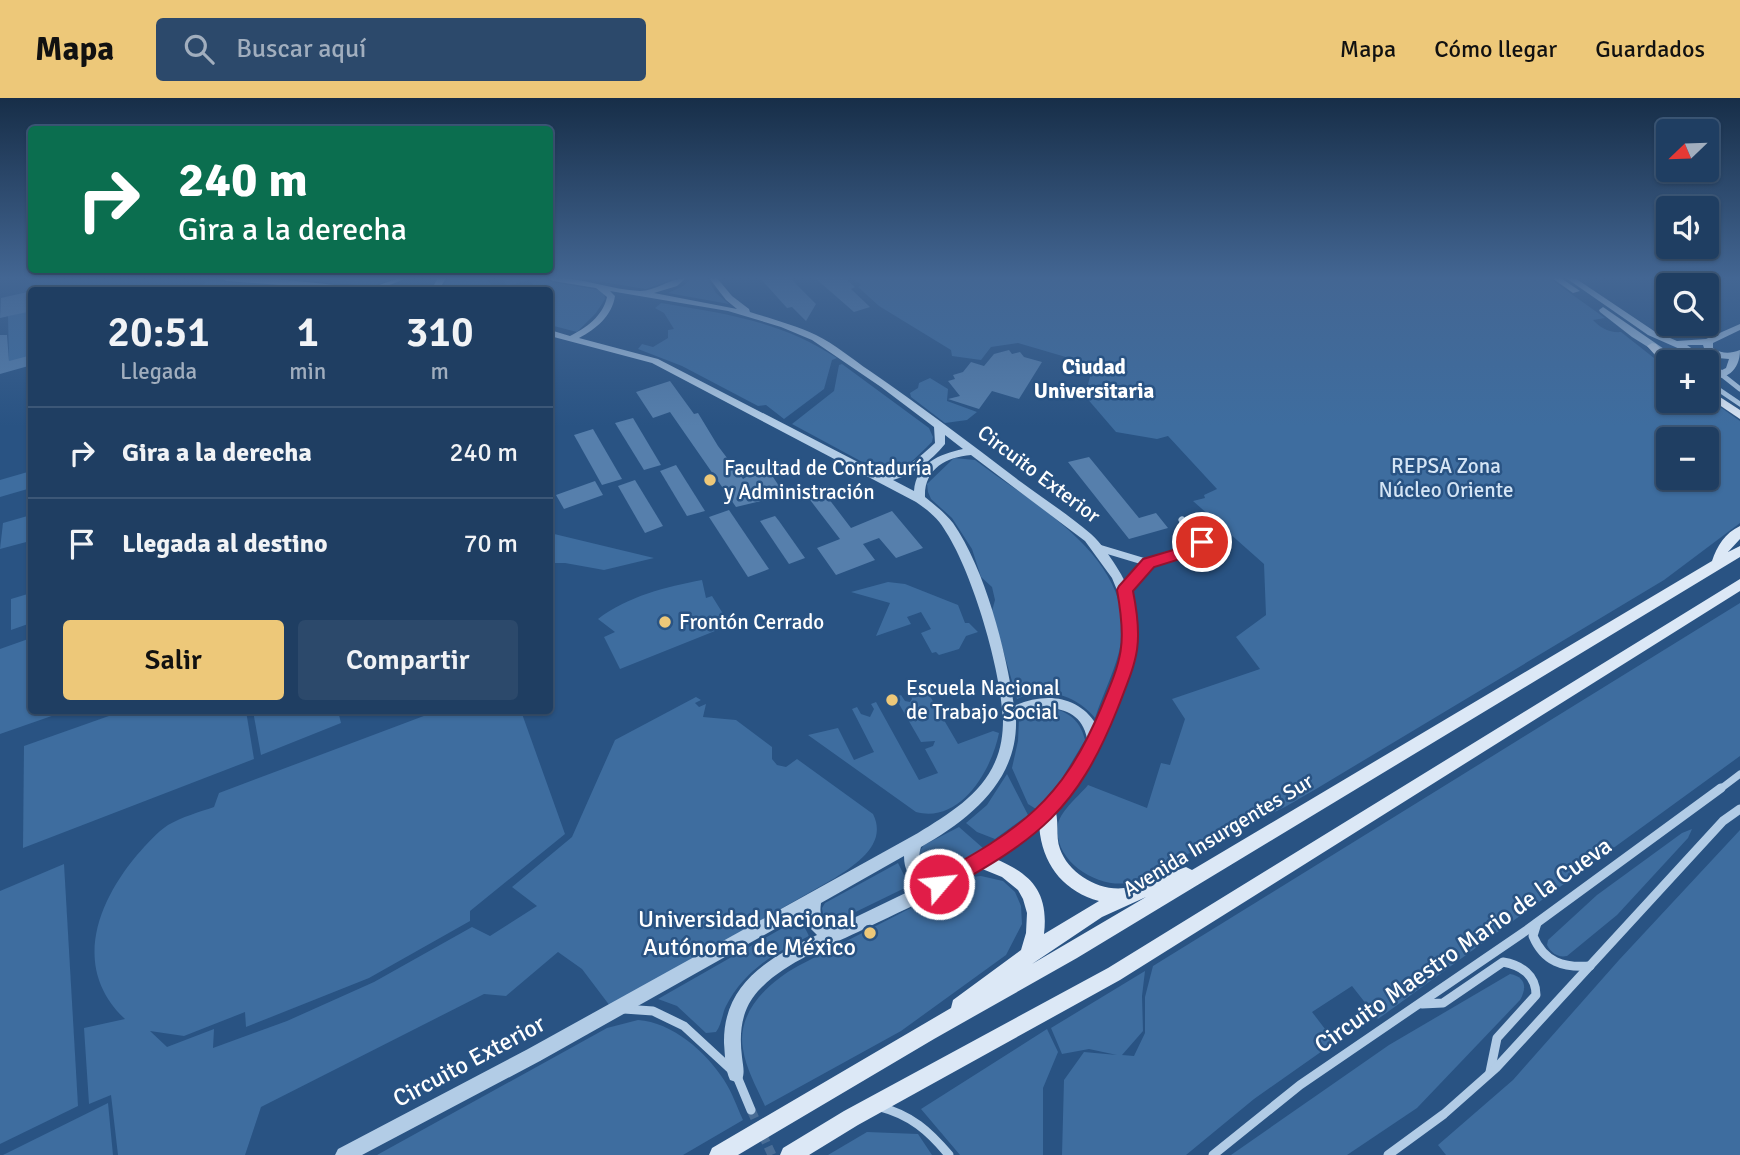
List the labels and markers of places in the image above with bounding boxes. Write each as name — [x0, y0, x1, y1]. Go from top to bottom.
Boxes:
place label: Facultad de Contaduría y Administración — [724, 455, 932, 505]
marker: Facultad de Contaduría y Administración — [702, 472, 718, 488]
pin — [1172, 512, 1232, 572]
place label: Frontón Cerrado — [679, 609, 824, 635]
marker: Frontón Cerrado — [657, 614, 673, 630]
place label: Escuela Nacional de Trabajo Social — [906, 675, 1060, 725]
marker: Escuela Nacional de Trabajo Social — [884, 692, 900, 708]
place label: Universidad Nacional Autónoma de México — [638, 904, 856, 962]
marker: Universidad Nacional Autónoma de México — [862, 925, 878, 941]

